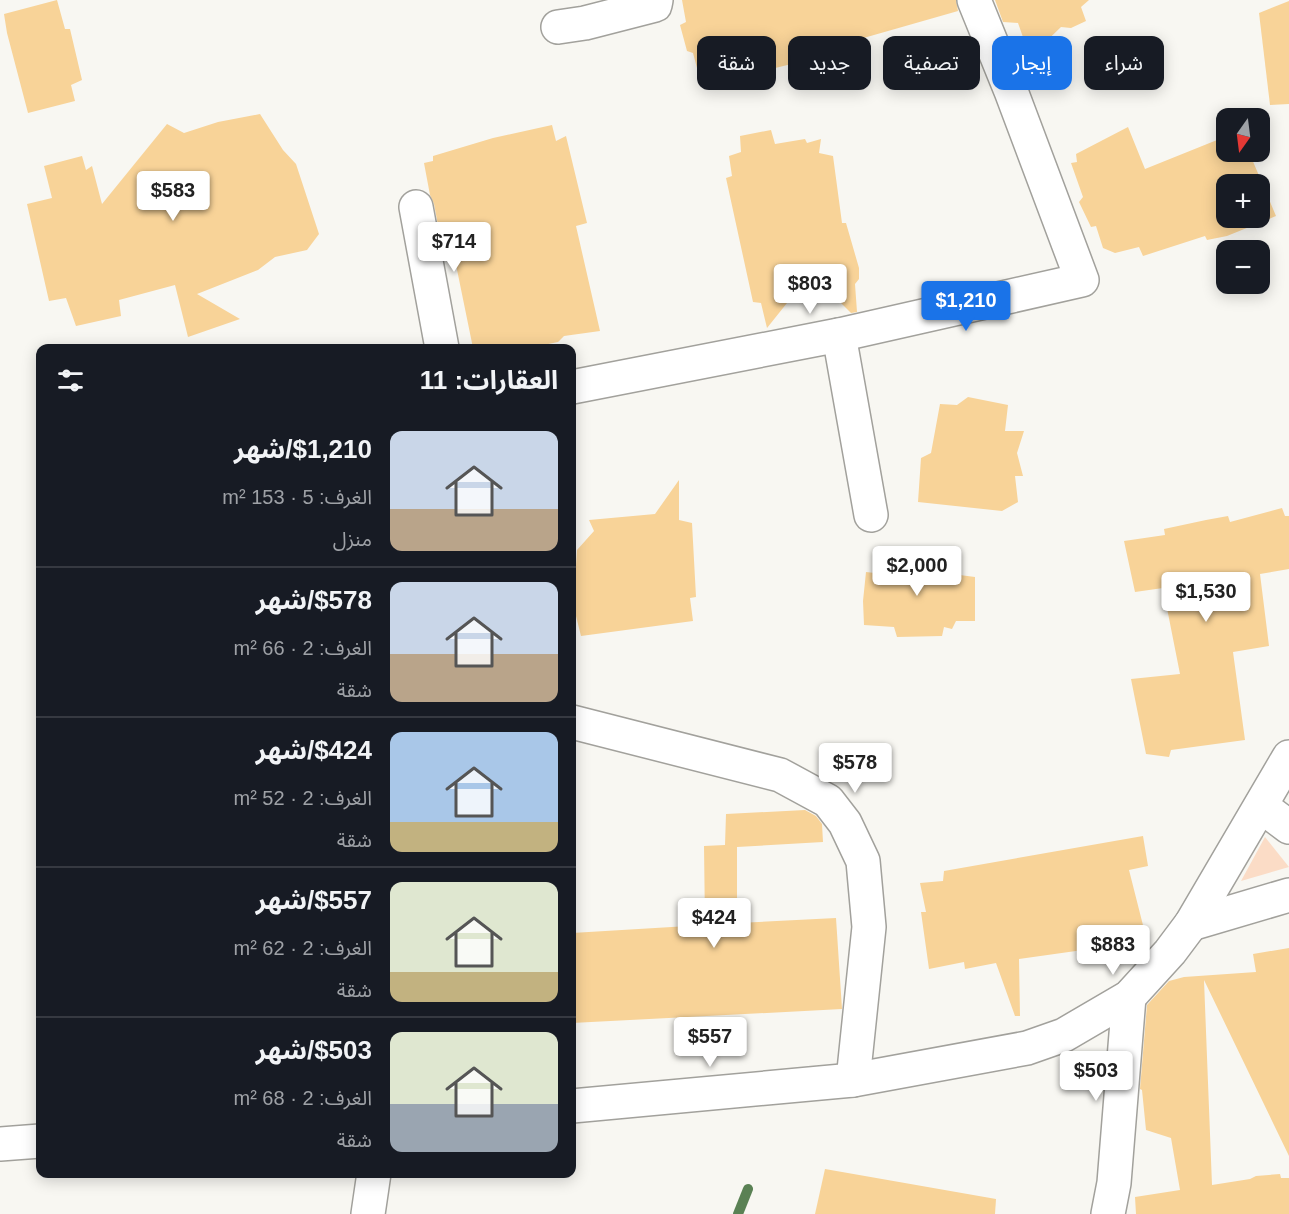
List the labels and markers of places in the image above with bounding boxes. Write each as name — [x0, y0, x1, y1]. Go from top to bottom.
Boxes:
pin: $583 — [137, 171, 209, 222]
pin: $714 — [418, 222, 490, 273]
pin: $803 — [774, 264, 846, 315]
pin: $1,210 — [917, 281, 1015, 332]
pin: $2,000 — [868, 546, 966, 597]
pin: $1,530 — [1157, 572, 1255, 623]
pin: $578 — [819, 743, 891, 794]
pin: $424 — [678, 898, 750, 949]
pin: $883 — [1077, 925, 1149, 976]
pin: $557 — [674, 1017, 746, 1068]
pin: $503 — [1060, 1051, 1132, 1102]

